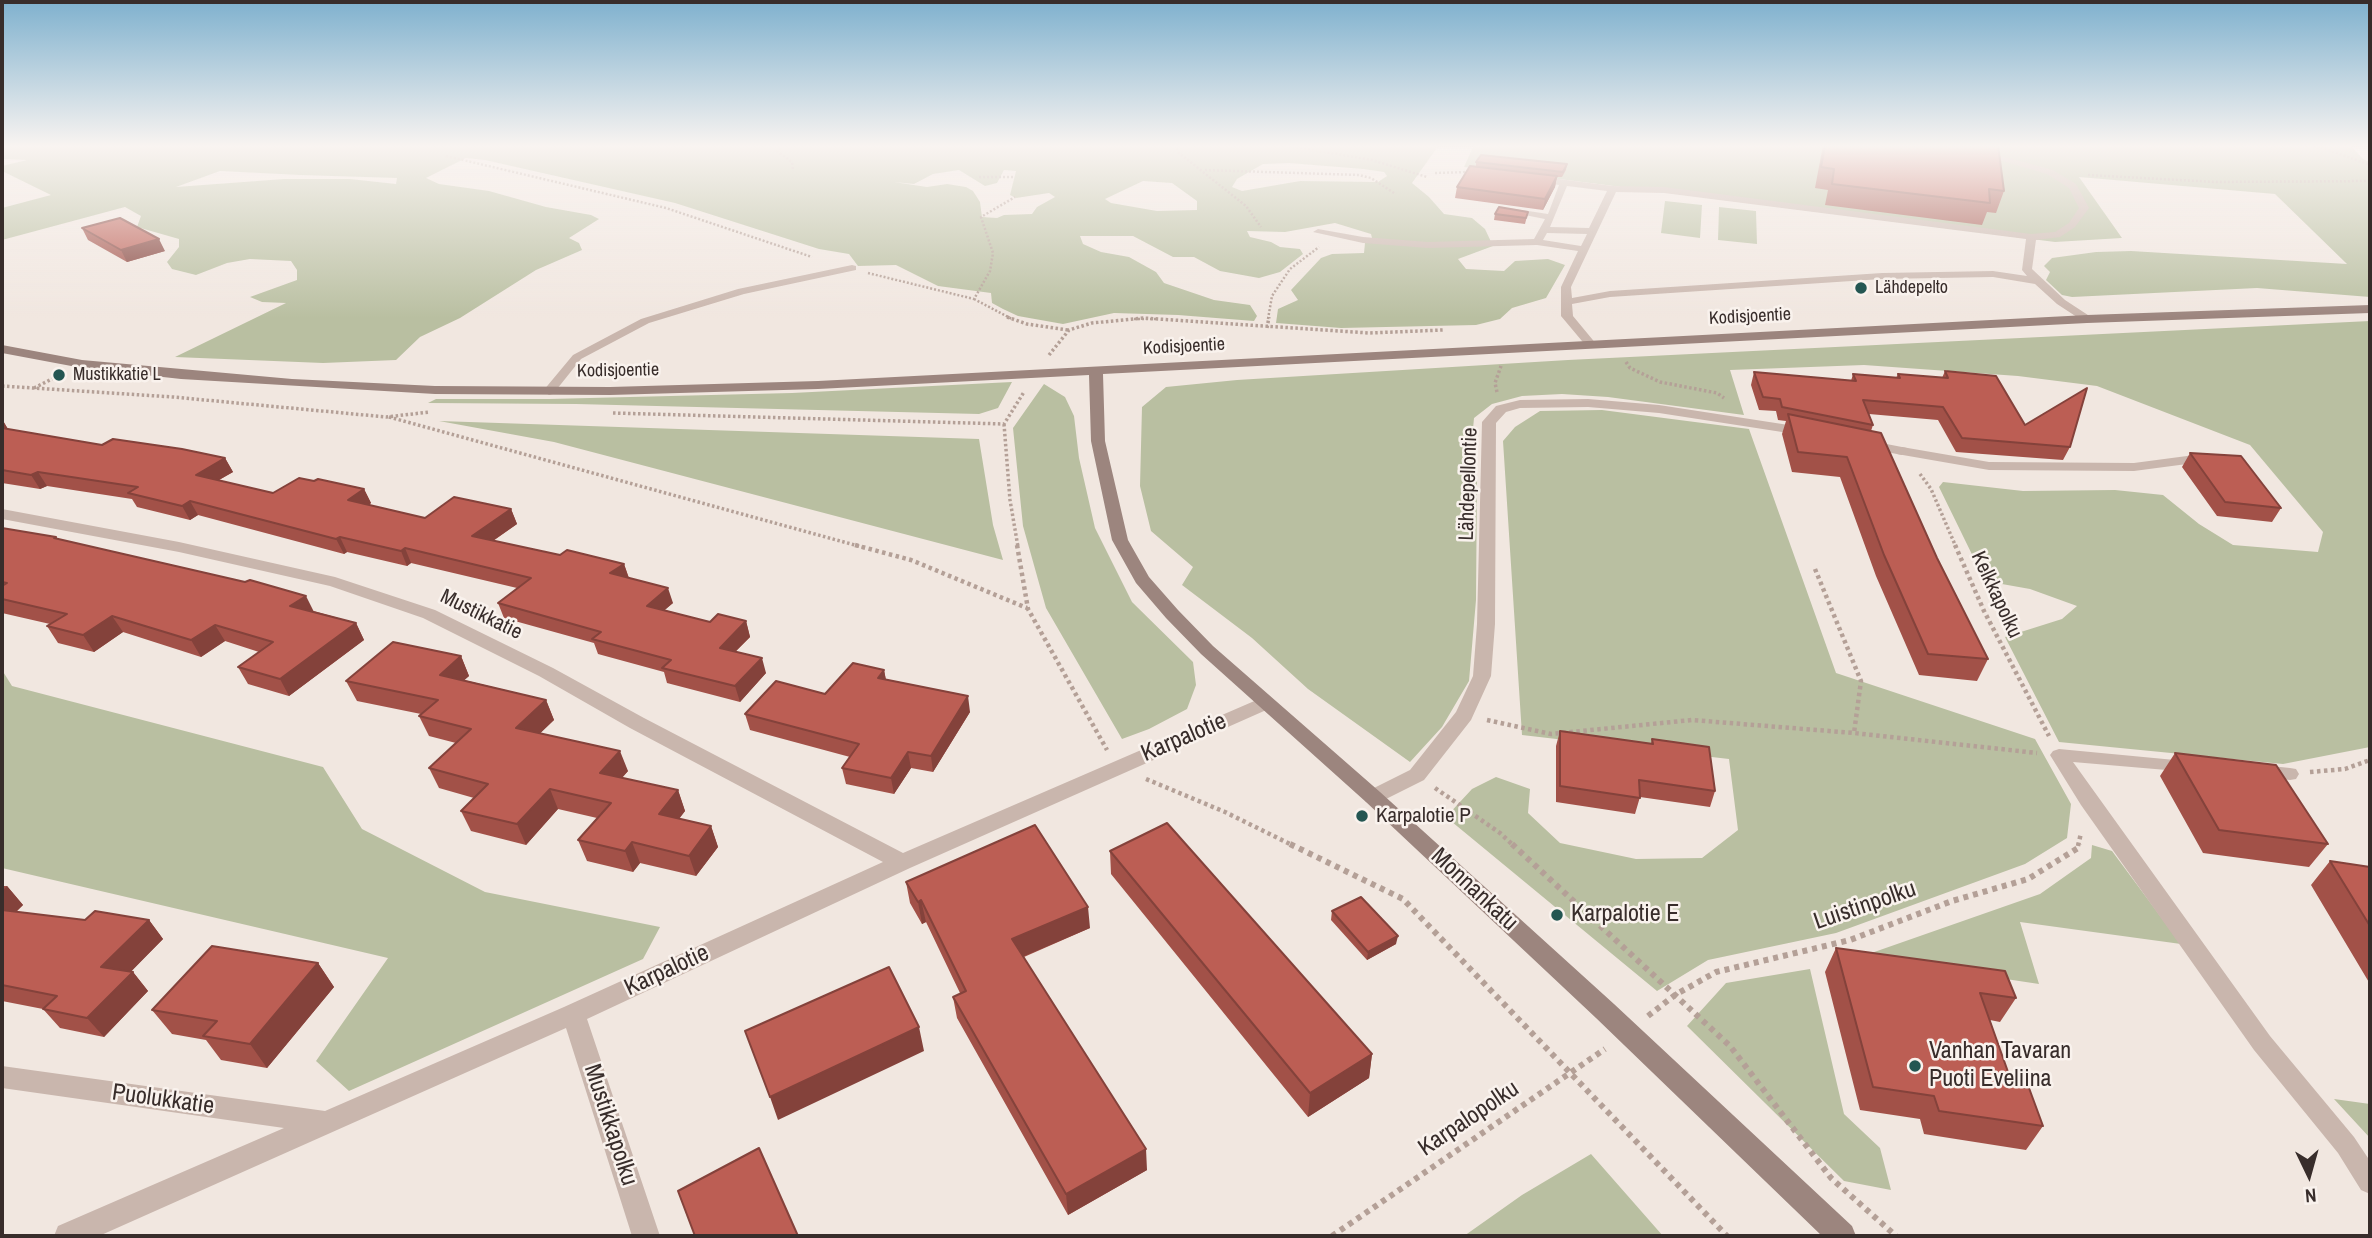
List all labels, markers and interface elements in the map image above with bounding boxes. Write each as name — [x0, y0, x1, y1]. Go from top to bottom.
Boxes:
place label: Lähdepelto — [1875, 277, 1948, 299]
marker: Lähdepelto — [1853, 280, 1869, 296]
street label: Kodisjoentie — [1708, 304, 1792, 330]
street label: Kodisjoentie — [1142, 334, 1226, 360]
street label: Kodisjoentie — [577, 359, 659, 383]
place label: Mustikkatie L — [73, 364, 161, 386]
marker: Mustikkatie L — [51, 367, 67, 383]
street label: Lähdepellontie — [1454, 427, 1484, 541]
street label: Kelkkapolku — [1965, 548, 2027, 642]
street label: Mustikkatie — [436, 584, 526, 646]
street label: Karpalotie — [1137, 707, 1231, 769]
place label: Karpalotie P — [1376, 803, 1471, 829]
marker: Karpalotie P — [1354, 808, 1370, 824]
street label: Monnankatu — [1425, 843, 1523, 937]
street label: Luistinpolku — [1810, 875, 1920, 937]
place label: Karpalotie E — [1571, 901, 1679, 929]
marker: Karpalotie E — [1549, 907, 1565, 923]
street label: Karpalotie — [620, 939, 714, 1003]
place label: Vanhan Tavaran Puoti Eveliina — [1929, 1038, 2071, 1094]
marker: Vanhan Tavaran Puoti Eveliina — [1907, 1058, 1923, 1074]
street label: Mustikkapolku — [577, 1061, 643, 1189]
street label: Karpalopolku — [1413, 1075, 1525, 1163]
street label: Puolukkatie — [110, 1079, 216, 1121]
north arrow — [2274, 1140, 2344, 1210]
text: N — [2304, 1182, 2318, 1209]

